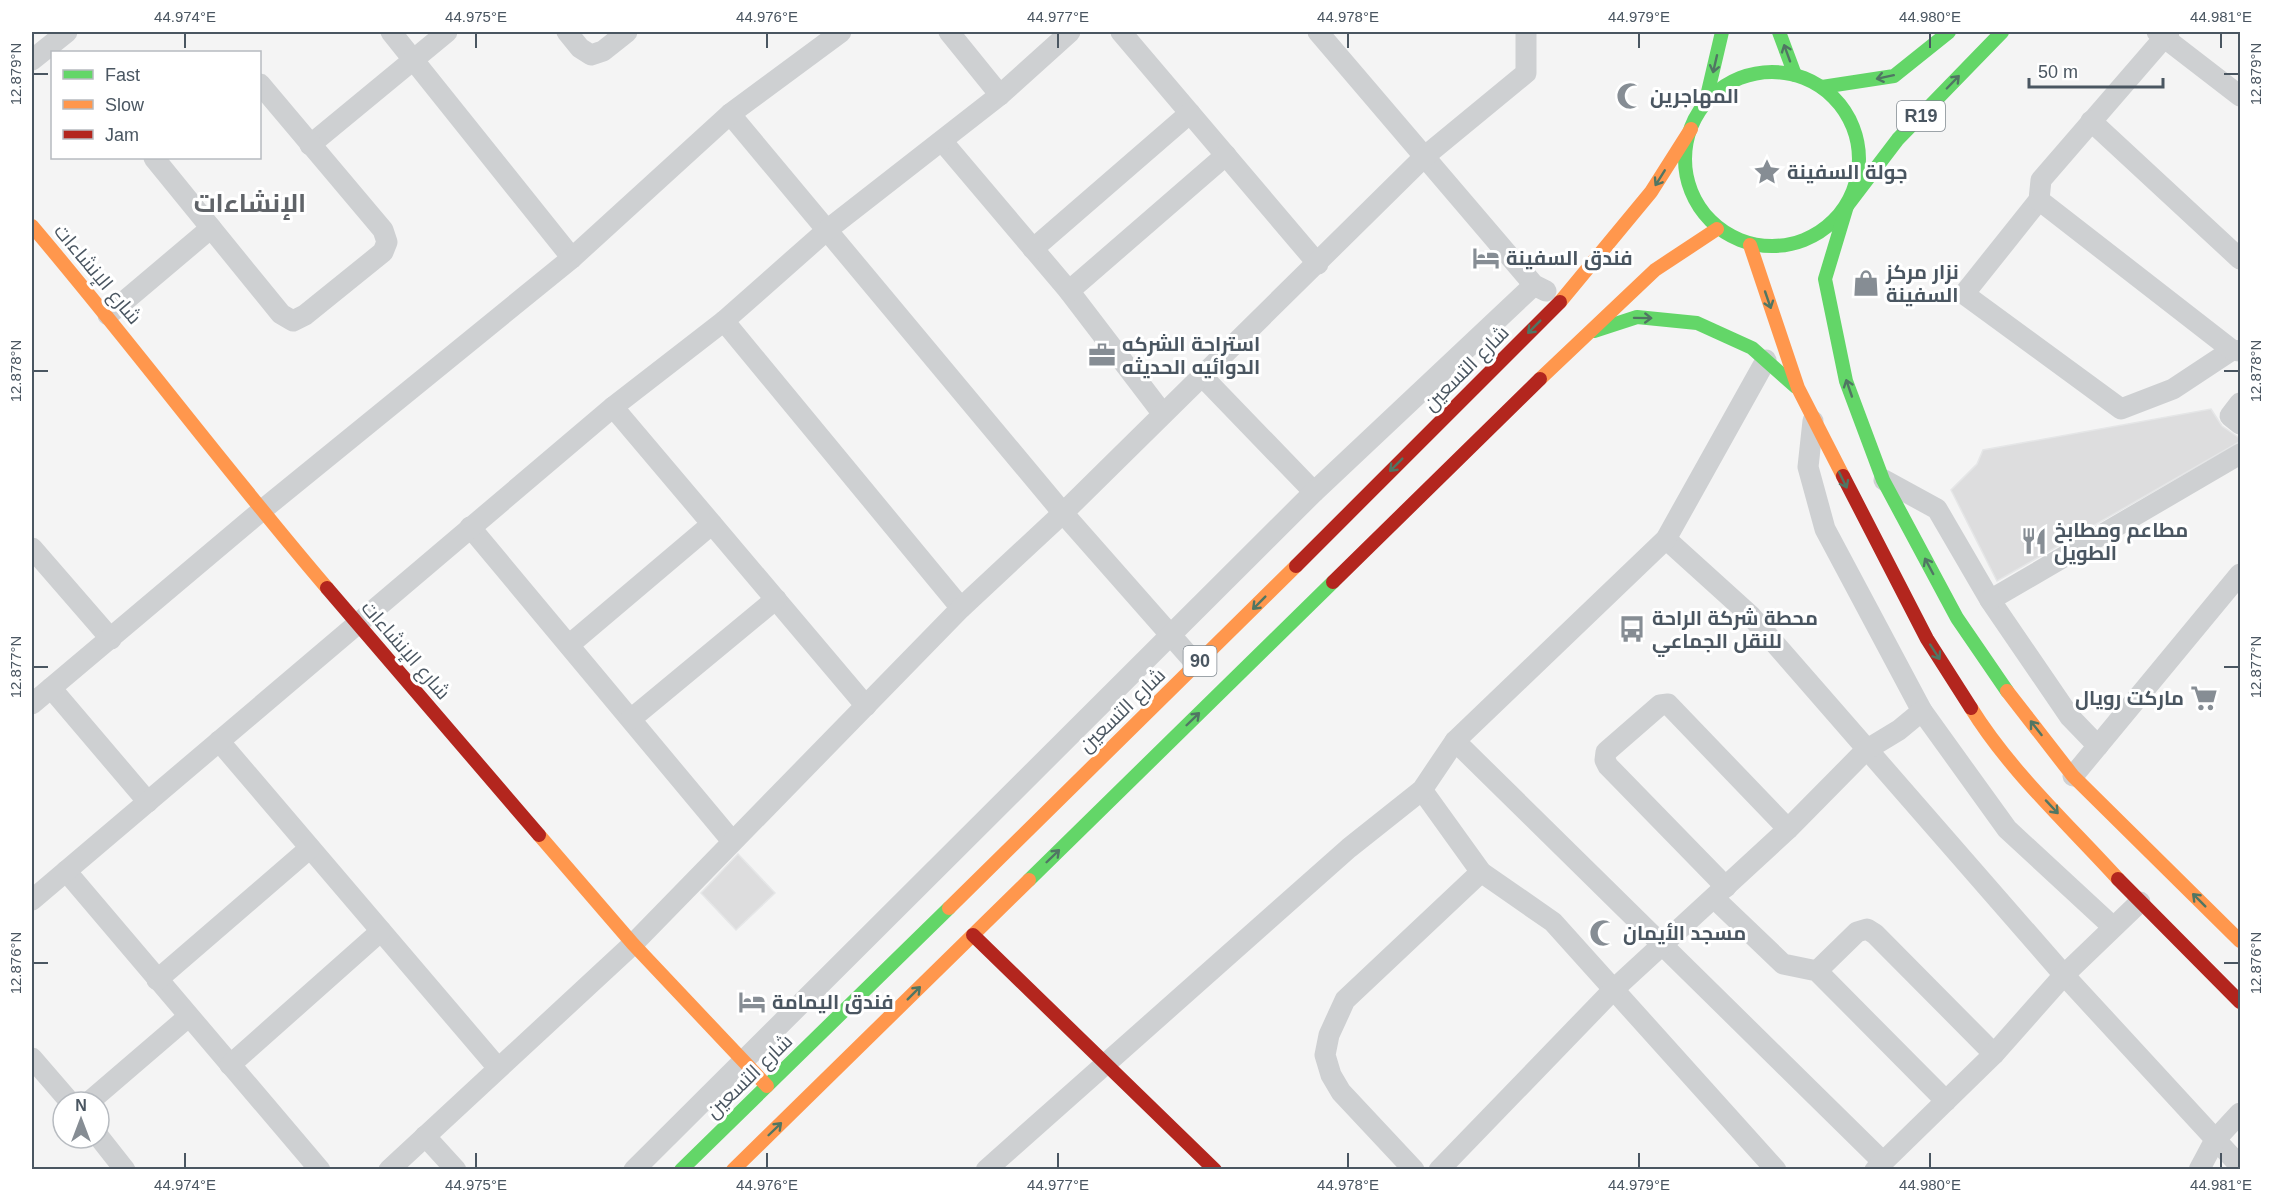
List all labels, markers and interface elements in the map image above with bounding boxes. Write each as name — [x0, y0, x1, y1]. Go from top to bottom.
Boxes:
text: 44.974°E — [154, 8, 216, 25]
text: 44.975°E — [445, 8, 507, 25]
text: 44.976°E — [736, 8, 798, 25]
text: 44.977°E — [1027, 8, 1089, 25]
text: 44.978°E — [1317, 8, 1379, 25]
text: 44.979°E — [1608, 8, 1670, 25]
text: 44.980°E — [1899, 8, 1961, 25]
text: 44.981°E — [2190, 8, 2252, 25]
text: 12.879°N — [7, 43, 24, 105]
text: 12.879°N — [2247, 43, 2264, 105]
one-way arrow — [1781, 44, 1792, 63]
legend — [51, 51, 261, 159]
scale bar — [2029, 51, 2162, 89]
one-way arrow — [1709, 54, 1720, 73]
text: 50 m — [2038, 62, 2078, 82]
text: Fast — [105, 65, 140, 85]
one-way arrow — [1876, 72, 1895, 83]
one-way arrow — [1945, 75, 1960, 90]
mosque icon: المهاجرين — [1615, 81, 1645, 111]
place label: المهاجرين — [1650, 85, 1739, 109]
text: Slow — [105, 95, 145, 115]
road number: R19 — [1897, 101, 1945, 131]
text: Jam — [105, 125, 139, 145]
place icon: جولة السفينة — [1752, 157, 1782, 187]
place label: جولة السفينة — [1787, 161, 1908, 184]
one-way arrow — [1653, 169, 1665, 186]
district label: الإنشاءات — [194, 188, 306, 220]
street label: شارع الإنشاءات — [48, 220, 146, 330]
hotel icon: فندق السفينة — [1471, 243, 1501, 273]
place label: فندق السفينة — [1506, 247, 1633, 271]
place label: نزار مركز السفينة — [1885, 261, 1959, 307]
shop icon: نزار مركز السفينة — [1851, 268, 1881, 298]
one-way arrow — [1764, 290, 1775, 309]
one-way arrow — [1632, 313, 1652, 324]
one-way arrow — [1527, 320, 1542, 335]
street label: شارع التسعين — [1419, 321, 1515, 417]
place label: استراحة الشركه الدوائيه الحديثه — [1122, 333, 1260, 379]
text: 12.878°N — [7, 340, 24, 402]
office icon: استراحة الشركه الدوائيه الحديثه — [1087, 340, 1117, 370]
text: 12.878°N — [2247, 340, 2264, 402]
one-way arrow — [1843, 380, 1854, 398]
one-way arrow — [1389, 458, 1404, 472]
one-way arrow — [1838, 470, 1849, 488]
place label: مطاعم ومطابخ الطويل — [2054, 519, 2188, 565]
restaurant icon: مطاعم ومطابخ الطويل — [2019, 526, 2049, 556]
one-way arrow — [1923, 557, 1934, 575]
one-way arrow — [1251, 595, 1266, 610]
street label: شارع الإنشاءات — [355, 596, 455, 706]
place label: محطة شركة الراحة للنقل الجماعي — [1652, 607, 1818, 657]
bus stop icon: محطة شركة الراحة للنقل الجماعي — [1617, 614, 1647, 644]
text: 12.877°N — [7, 636, 24, 698]
text: 12.877°N — [2247, 636, 2264, 698]
one-way arrow — [1929, 643, 1941, 660]
road number: 90 — [1184, 646, 1216, 676]
street label: شارع التسعين — [1074, 664, 1172, 759]
supermarket icon: ماركت رويال — [2189, 683, 2219, 713]
place label: ماركت رويال — [2075, 687, 2184, 710]
one-way arrow — [1185, 712, 1200, 727]
one-way arrow — [2030, 721, 2043, 737]
one-way arrow — [2045, 799, 2059, 814]
one-way arrow — [1046, 848, 1061, 863]
one-way arrow — [2191, 893, 2206, 908]
mosque icon: مسجد الأيمان — [1588, 918, 1618, 948]
place label: مسجد الأيمان — [1623, 922, 1746, 945]
text: 12.876°N — [7, 932, 24, 994]
text: 12.876°N — [2247, 932, 2264, 994]
one-way arrow — [907, 985, 922, 1000]
hotel icon: فندق اليمامة — [737, 987, 767, 1017]
place label: فندق اليمامة — [772, 991, 894, 1015]
street label: شارع التسعين — [701, 1030, 799, 1125]
north arrow — [51, 1090, 111, 1150]
text: N — [75, 1097, 87, 1114]
one-way arrow — [768, 1122, 783, 1136]
text: 44.974°E — [154, 1176, 216, 1193]
text: 44.975°E — [445, 1176, 507, 1193]
text: 44.976°E — [736, 1176, 798, 1193]
text: 44.977°E — [1027, 1176, 1089, 1193]
text: 44.978°E — [1317, 1176, 1379, 1193]
text: 44.979°E — [1608, 1176, 1670, 1193]
text: 44.980°E — [1899, 1176, 1961, 1193]
text: 44.981°E — [2190, 1176, 2252, 1193]

